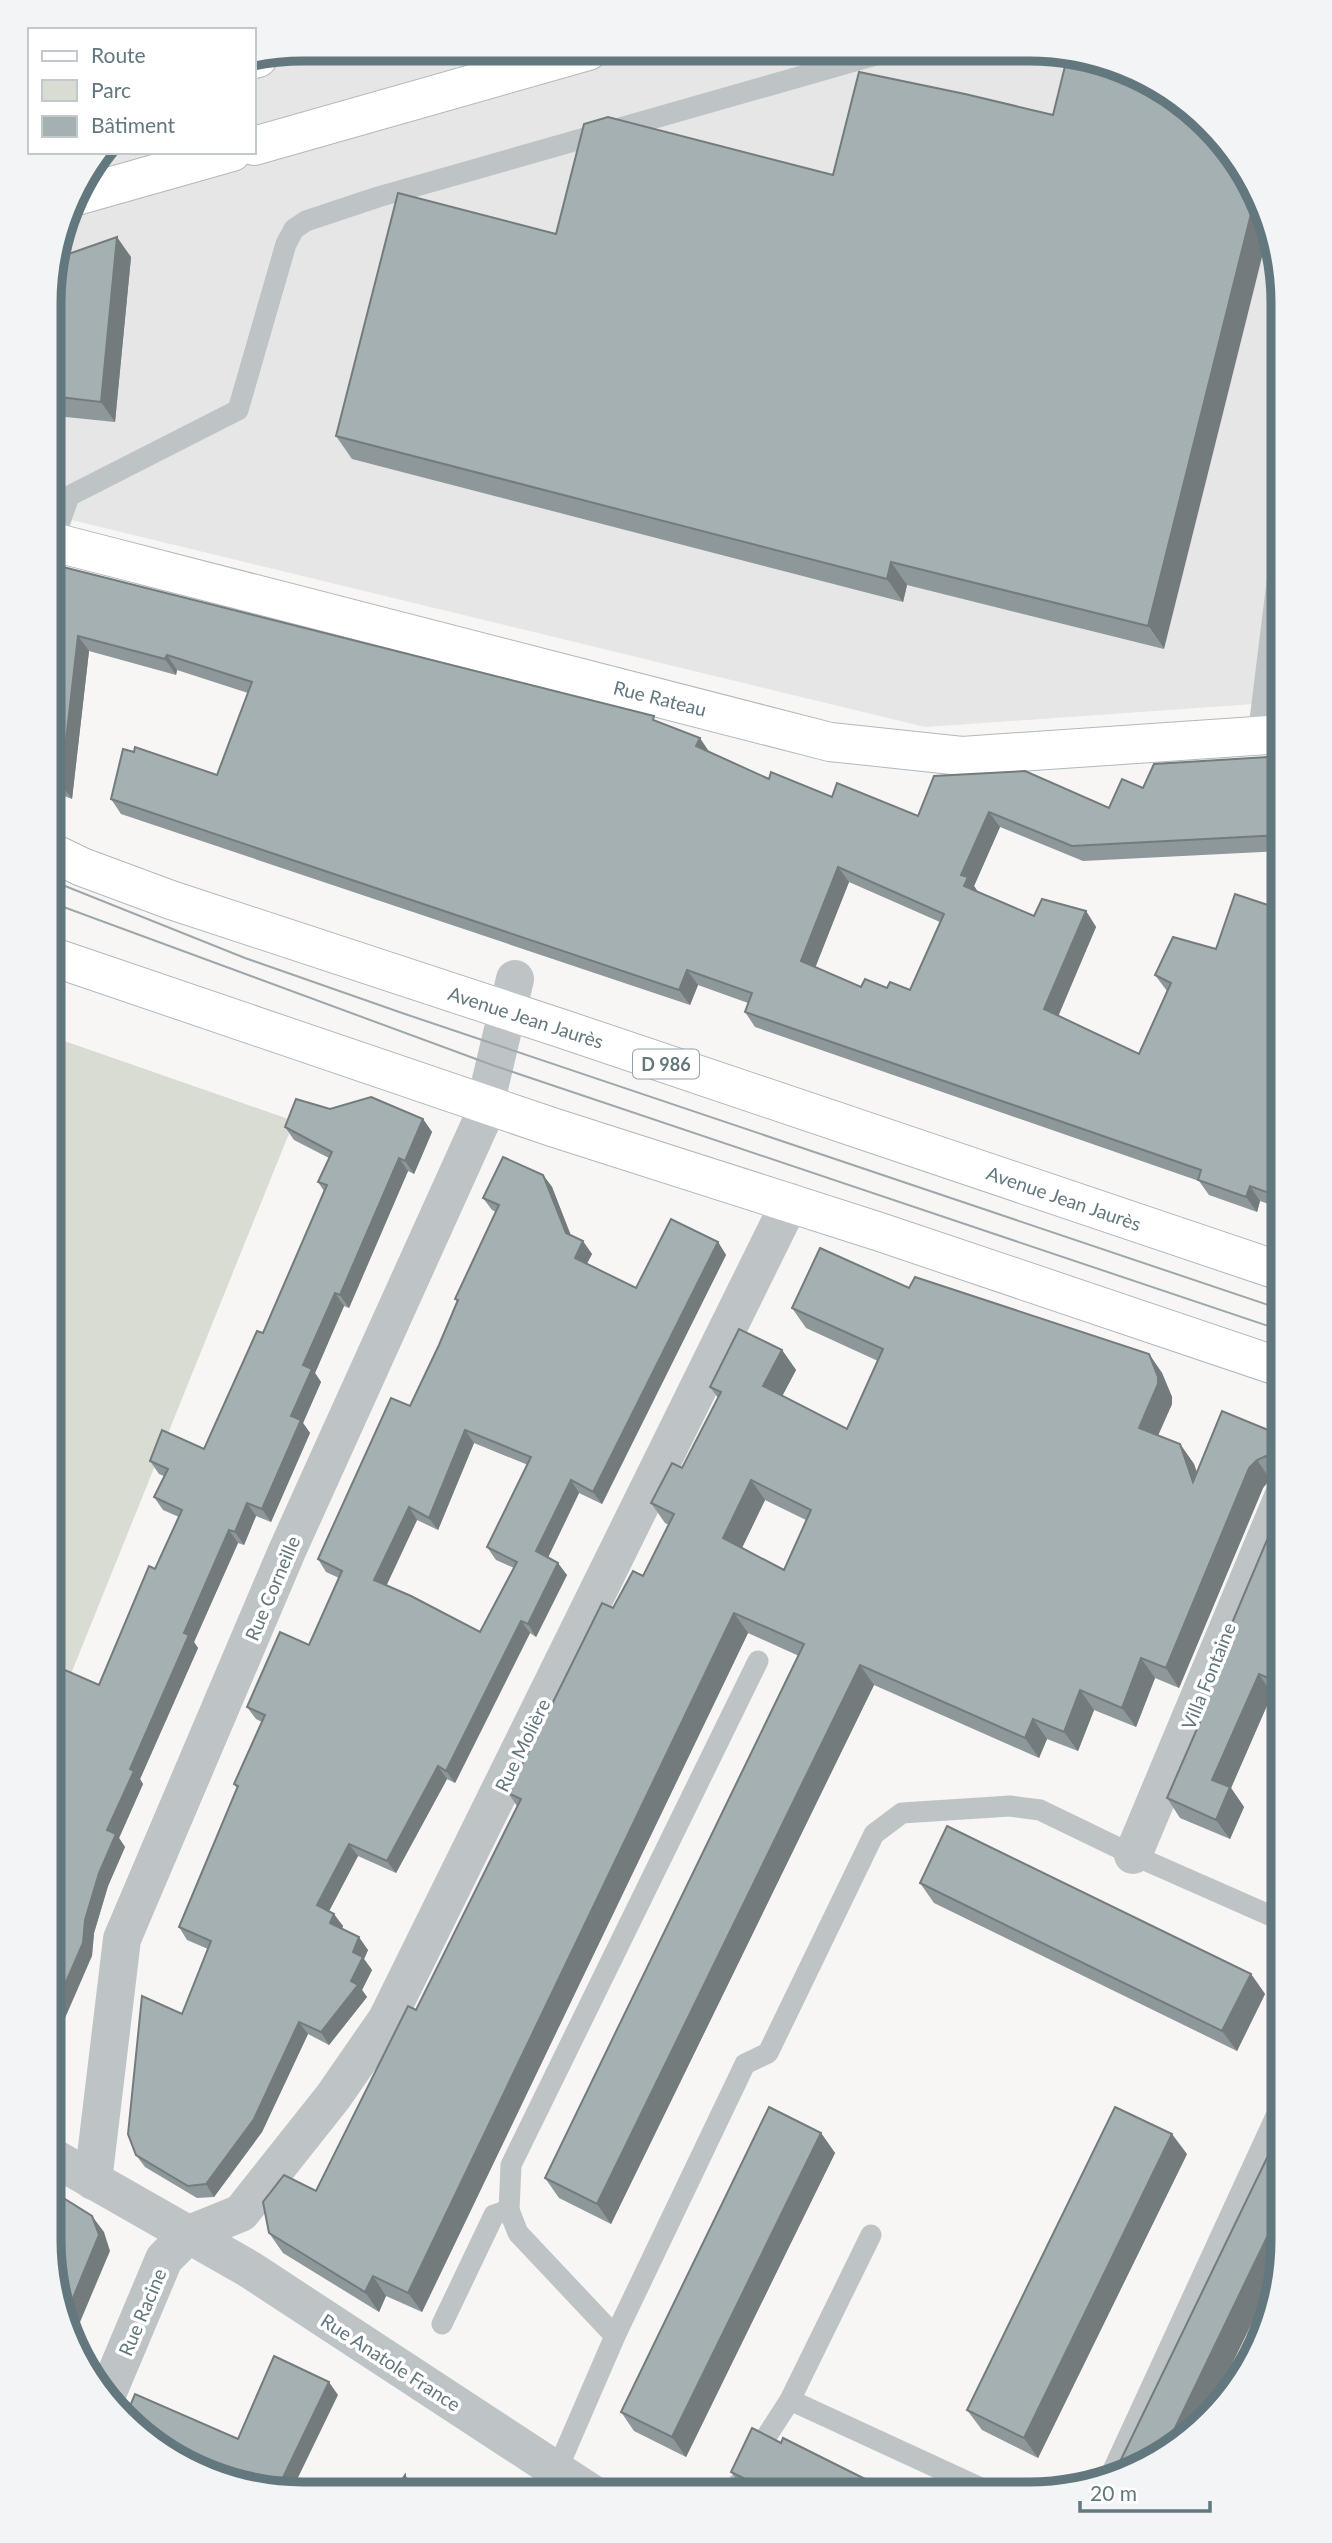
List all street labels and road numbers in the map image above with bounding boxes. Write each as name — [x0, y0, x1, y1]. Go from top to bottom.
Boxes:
street label: Rue Rateau — [611, 675, 709, 721]
street label: Avenue Jean Jaurès — [446, 981, 606, 1053]
road number: D 986 — [633, 1050, 699, 1078]
street label: Avenue Jean Jaurès — [984, 1161, 1144, 1235]
street label: Rue Corneille — [240, 1532, 304, 1644]
street label: Villa Fontaine — [1176, 1619, 1240, 1733]
street label: Rue Molière — [490, 1695, 554, 1795]
street label: Rue Racine — [113, 2265, 171, 2359]
street label: Rue Anatole France — [317, 2308, 465, 2416]

